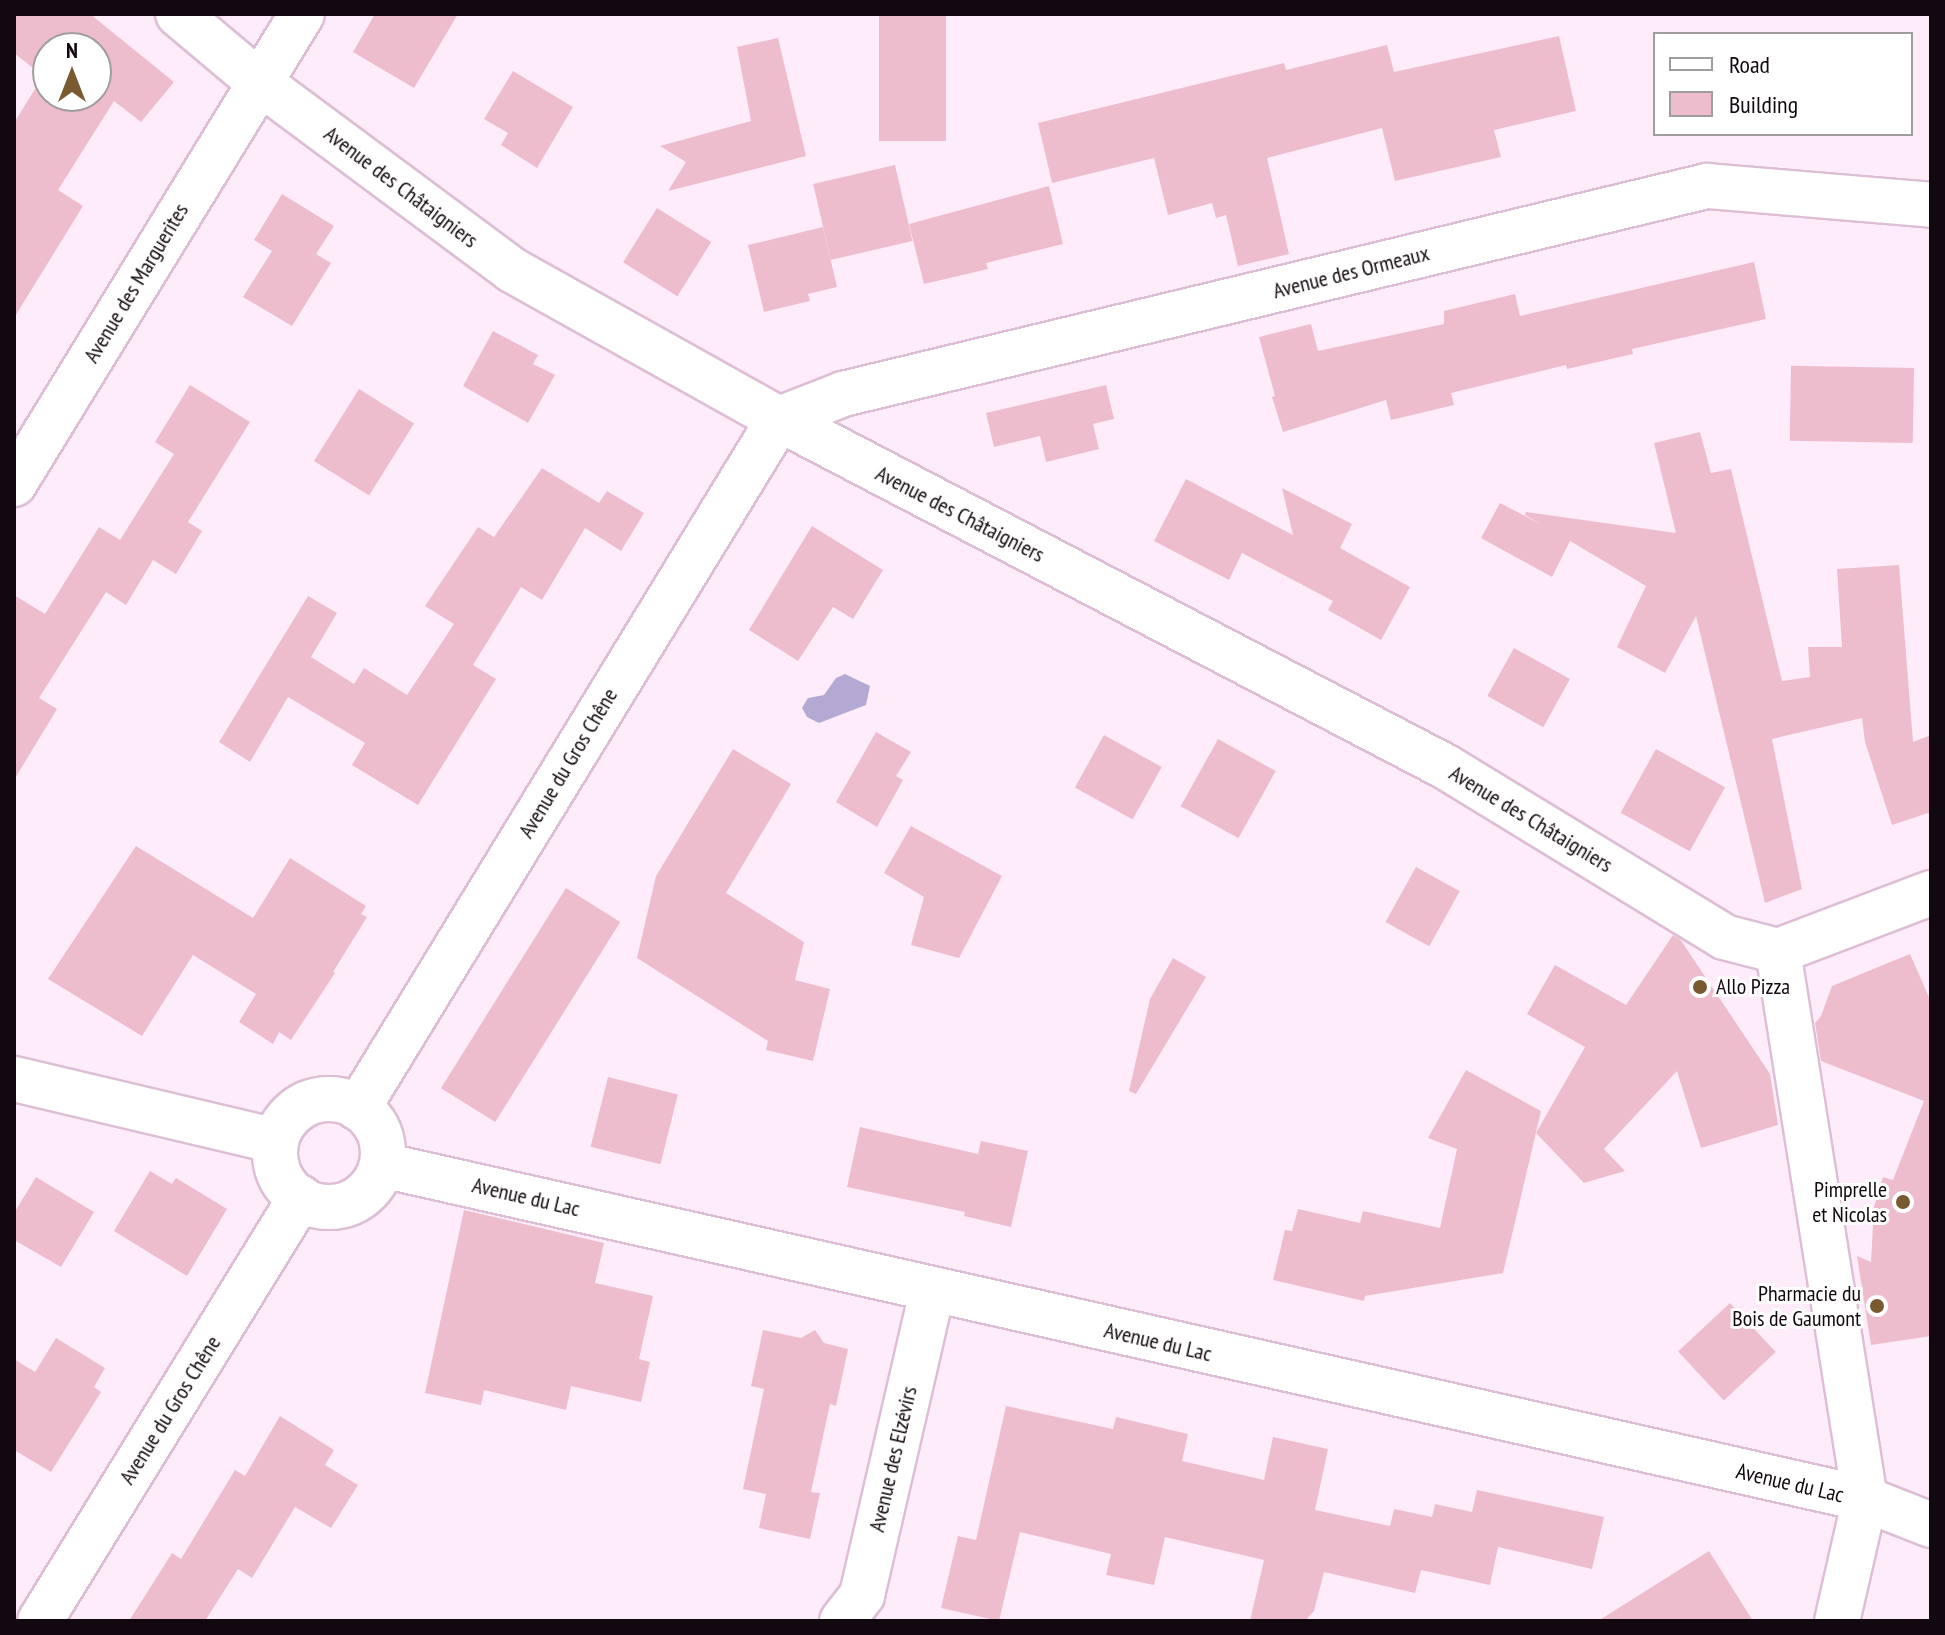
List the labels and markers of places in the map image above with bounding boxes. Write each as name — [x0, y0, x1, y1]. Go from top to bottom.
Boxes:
place label: Allo Pizza — [1716, 974, 1790, 1000]
marker: Allo Pizza — [1691, 978, 1709, 996]
place label: Pimprelle et Nicolas — [1812, 1176, 1887, 1228]
marker: Pimprelle et Nicolas — [1894, 1193, 1912, 1211]
place label: Pharmacie du Bois de Gaumont — [1732, 1280, 1861, 1332]
marker: Pharmacie du Bois de Gaumont — [1868, 1297, 1886, 1315]

